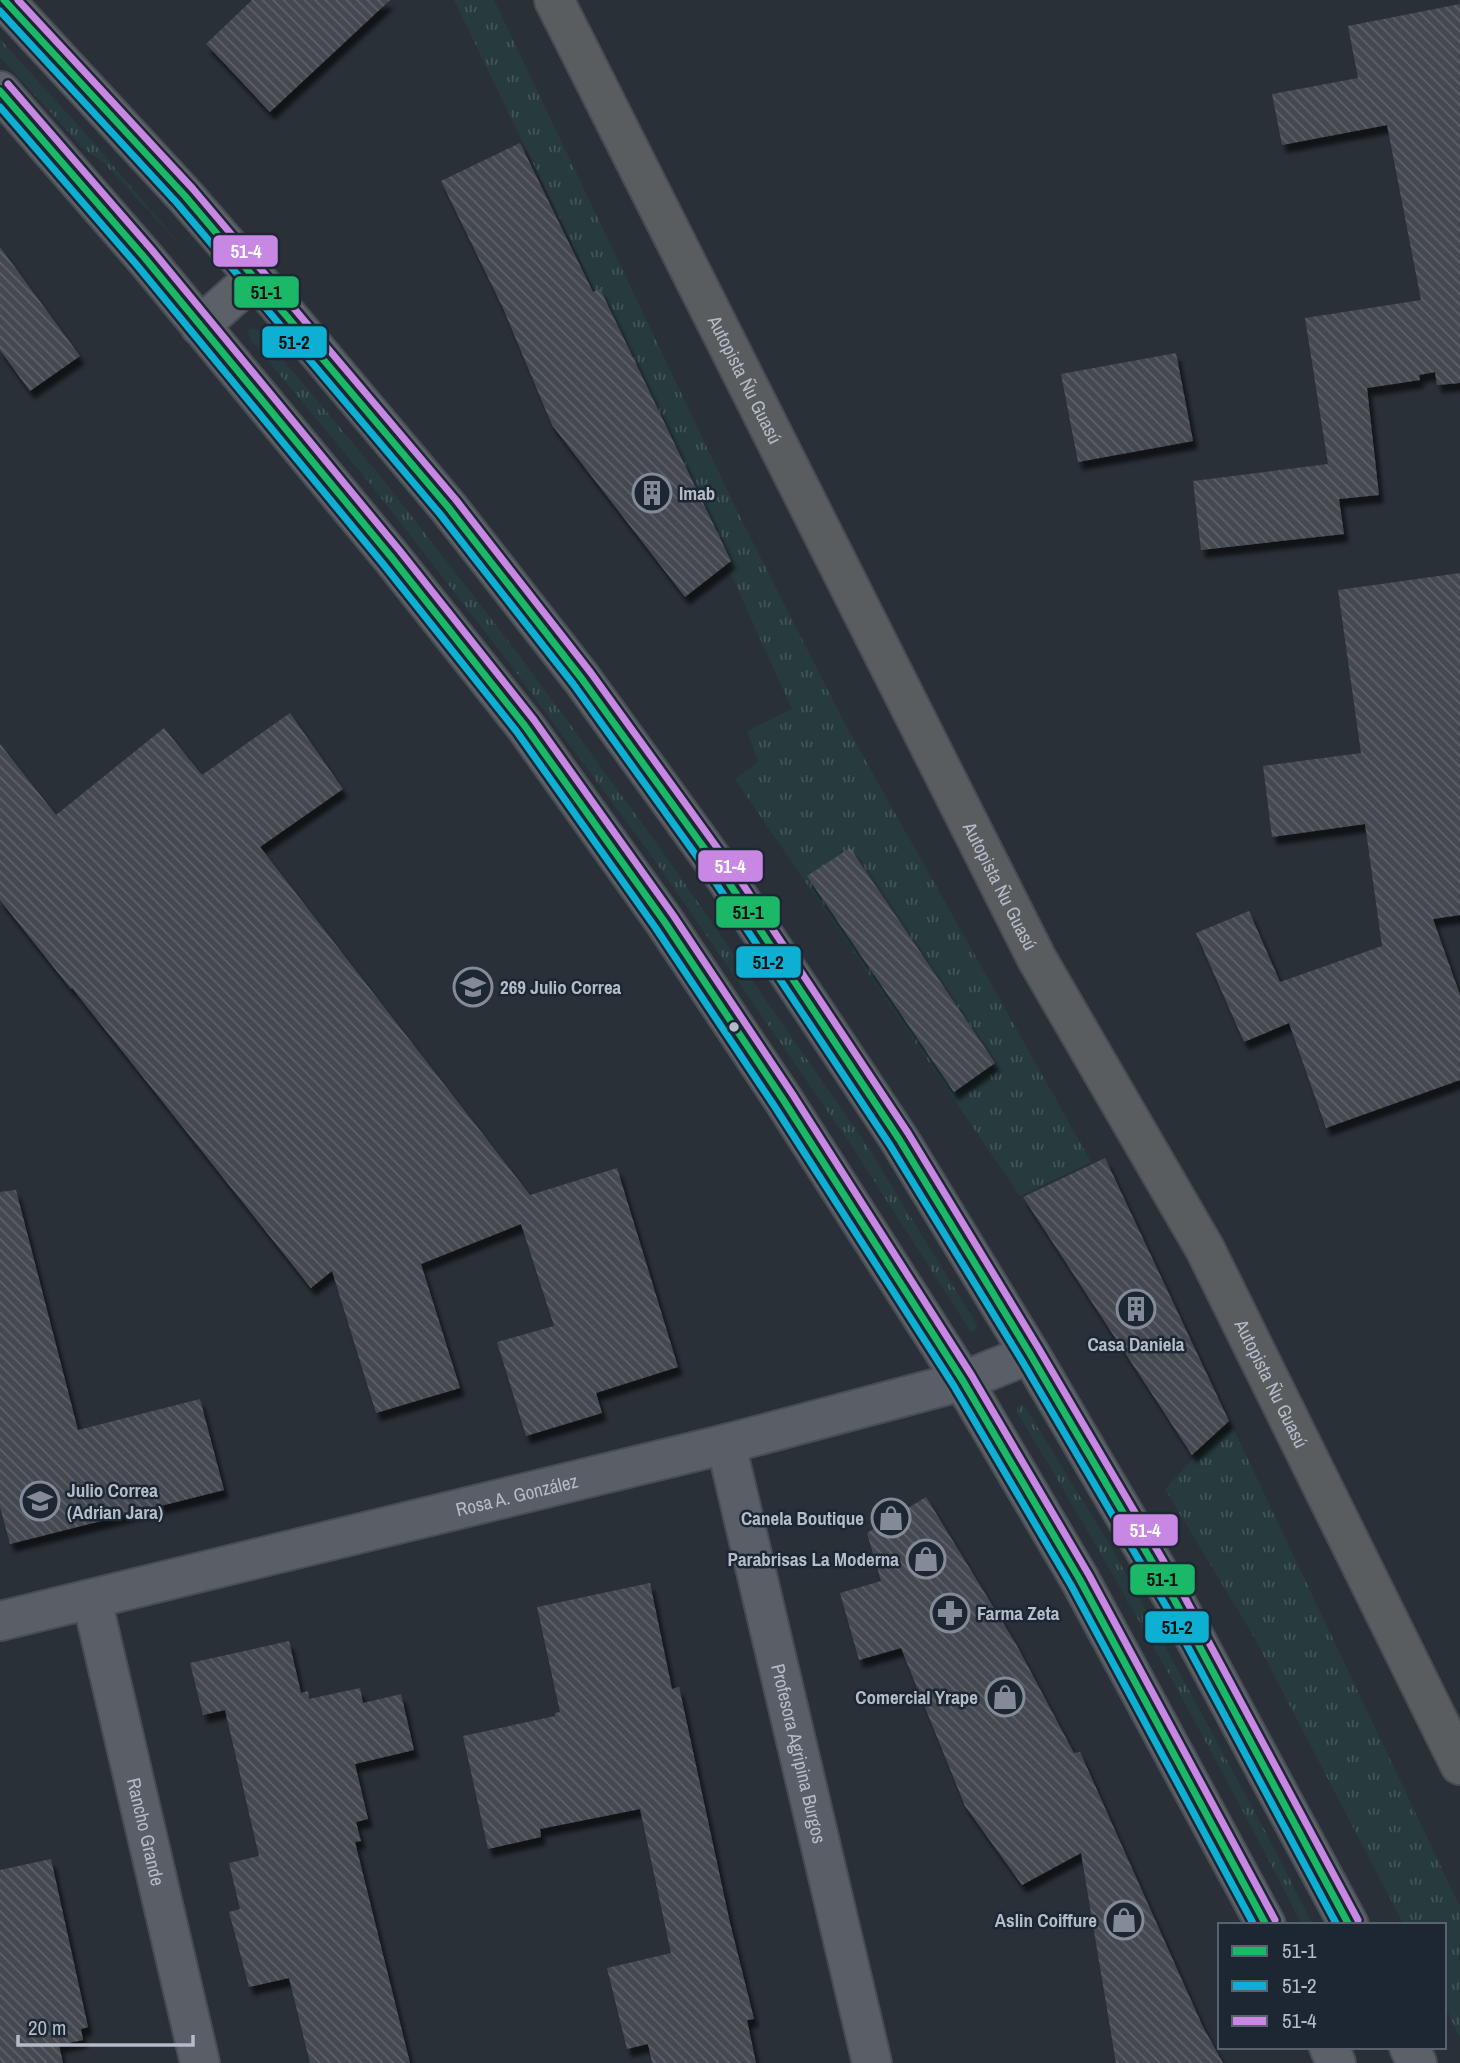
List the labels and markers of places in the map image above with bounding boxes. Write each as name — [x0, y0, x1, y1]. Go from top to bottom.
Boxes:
building icon: Imab — [631, 472, 673, 514]
place label: Imab — [679, 480, 715, 506]
school or university icon: 269 Julio Correa — [452, 966, 494, 1008]
place label: 269 Julio Correa — [500, 974, 622, 1000]
unlabelled marker — [727, 1020, 741, 1034]
building icon: Casa Daniela — [1115, 1288, 1157, 1330]
place label: Casa Daniela — [1088, 1331, 1185, 1357]
place label: Julio Correa (Adrian Jara) — [67, 1477, 163, 1525]
school or university icon: Julio Correa (Adrian Jara) — [19, 1480, 61, 1522]
shop icon: Canela Boutique — [870, 1497, 912, 1539]
place label: Canela Boutique — [741, 1505, 864, 1531]
shop icon: Parabrisas La Moderna — [905, 1538, 947, 1580]
place label: Parabrisas La Moderna — [728, 1546, 899, 1572]
pharmacy icon: Farma Zeta — [929, 1592, 971, 1634]
place label: Farma Zeta — [977, 1600, 1060, 1626]
shop icon: Comercial Yrape — [984, 1676, 1026, 1718]
place label: Comercial Yrape — [855, 1684, 978, 1710]
shop icon: Aslin Coiffure — [1103, 1899, 1145, 1941]
place label: Aslin Coiffure — [995, 1907, 1097, 1933]

